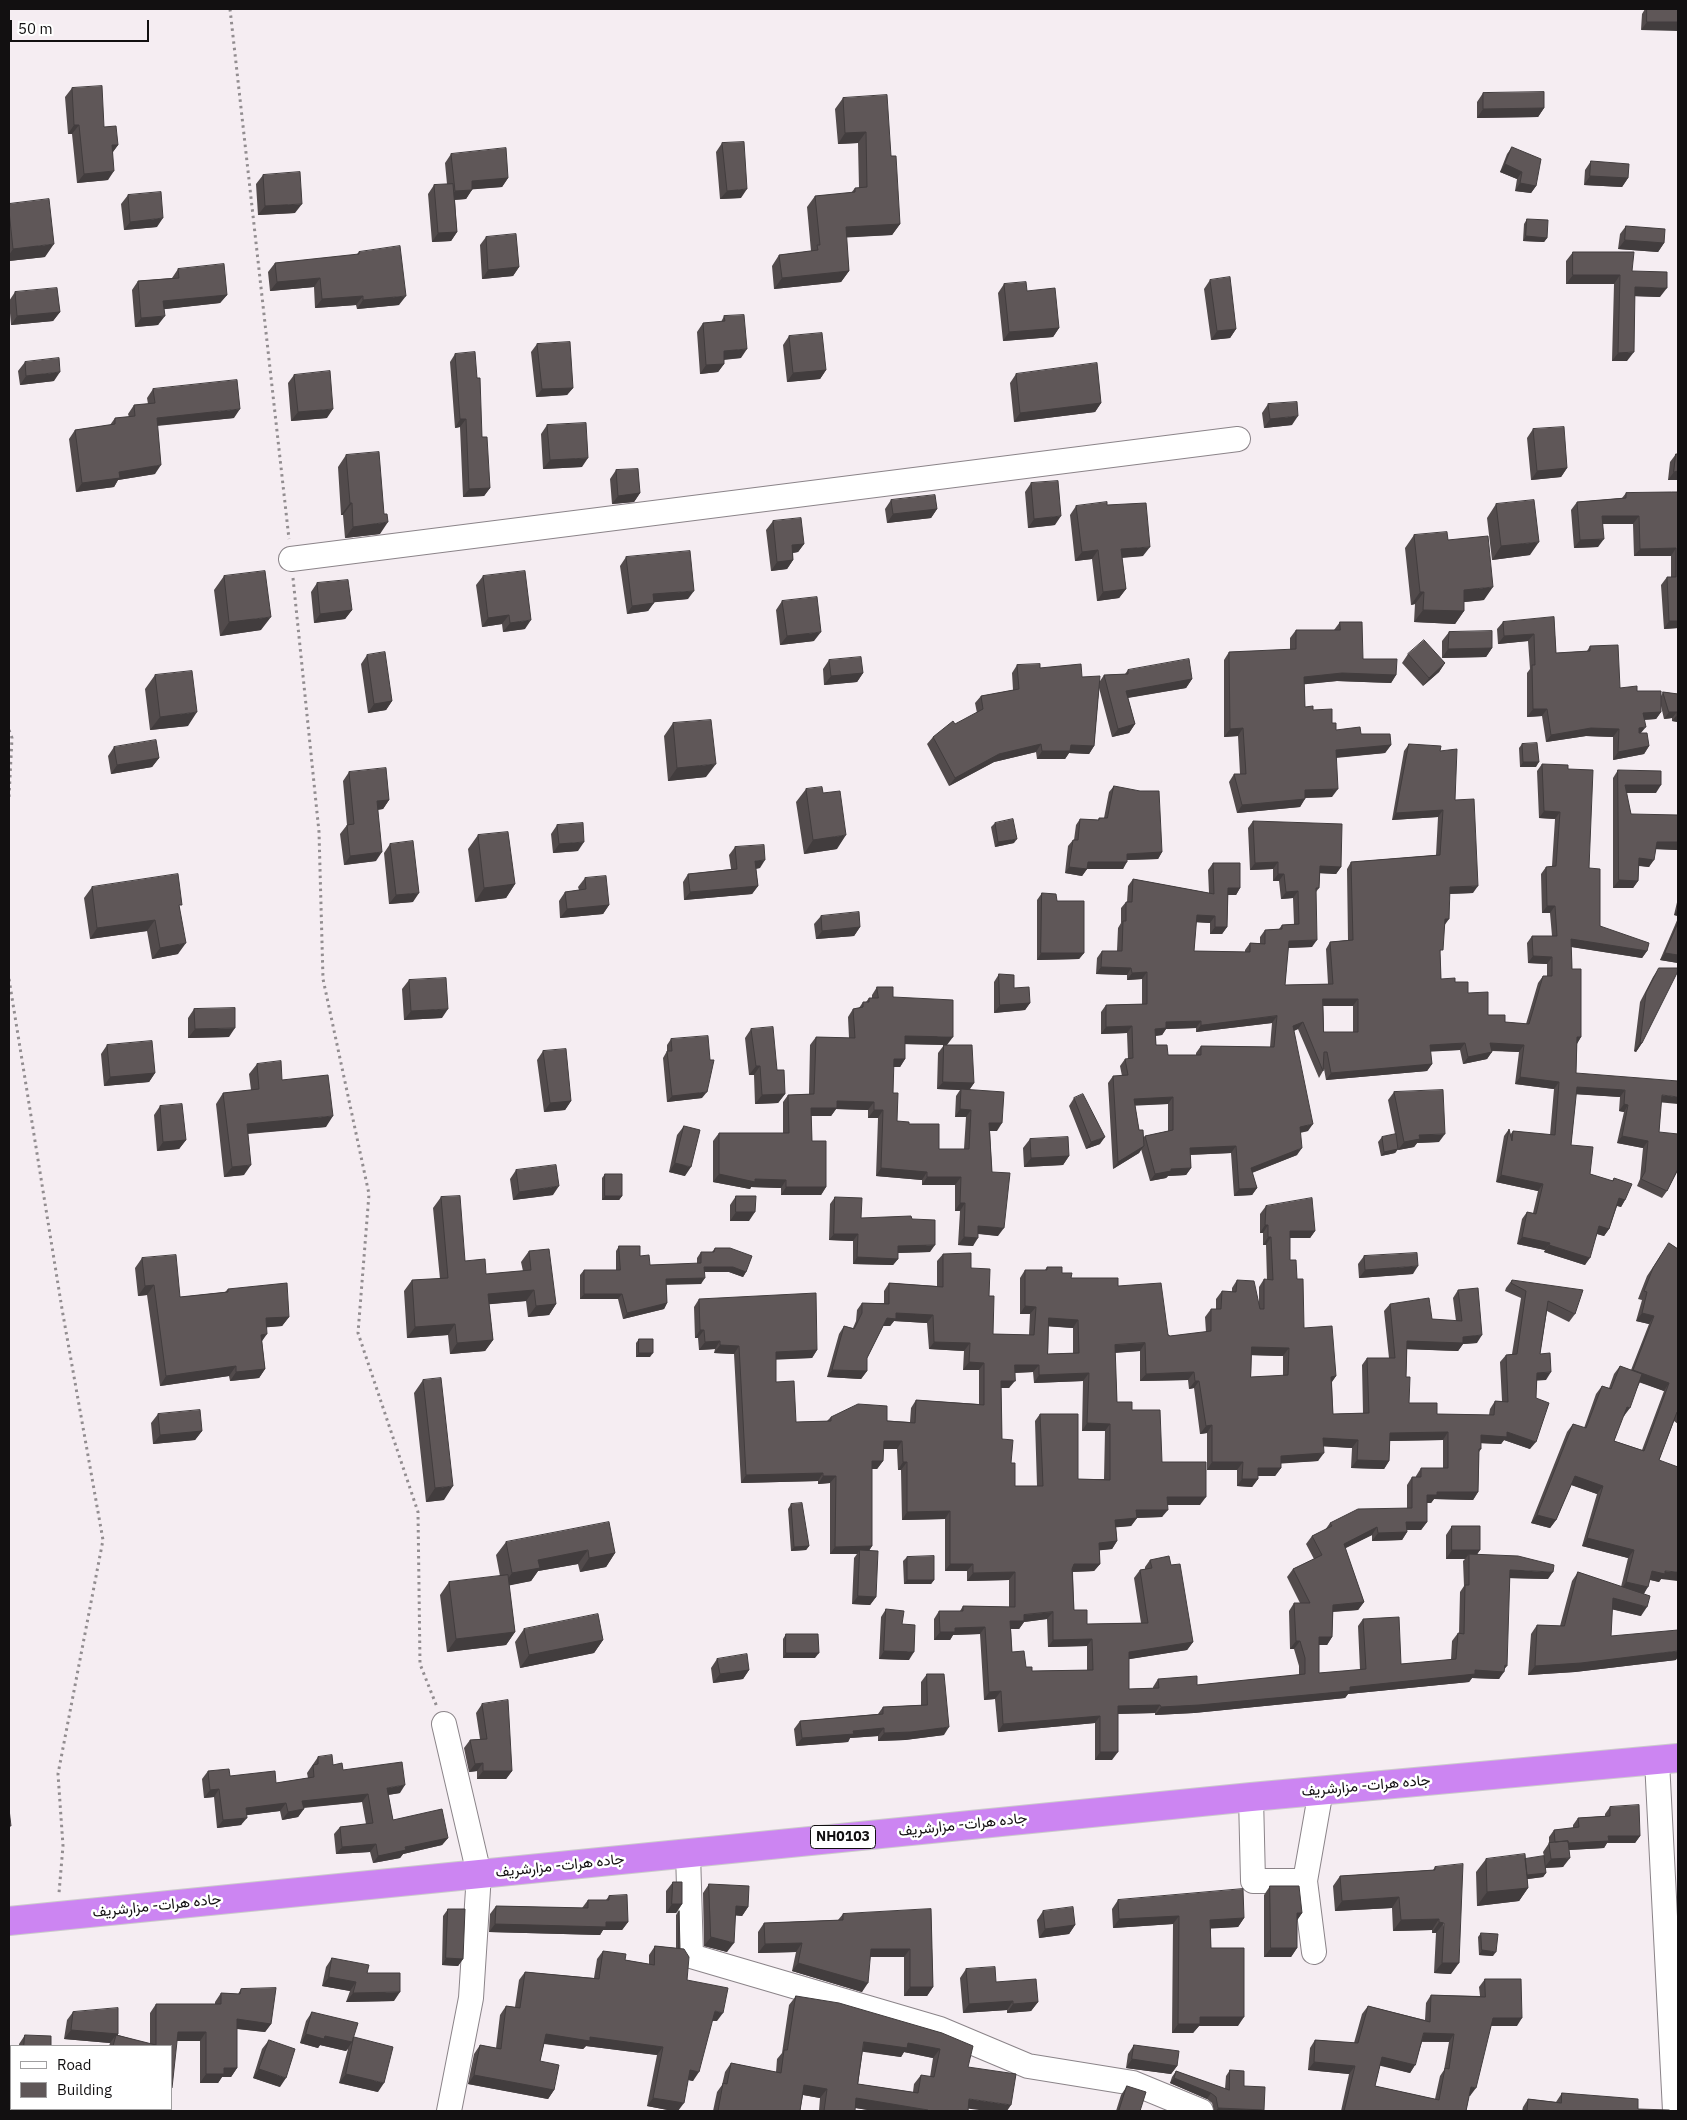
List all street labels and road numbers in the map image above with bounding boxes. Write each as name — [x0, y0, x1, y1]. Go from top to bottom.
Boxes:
street label: جاده هرات- مزارشریف — [1301, 1771, 1431, 1801]
street label: جاده هرات- مزارشریف — [898, 1809, 1028, 1841]
road number: NH0103 — [810, 1825, 876, 1848]
street label: جاده هرات- مزارشریف — [495, 1850, 625, 1882]
street label: جاده هرات- مزارشریف — [92, 1890, 222, 1922]

